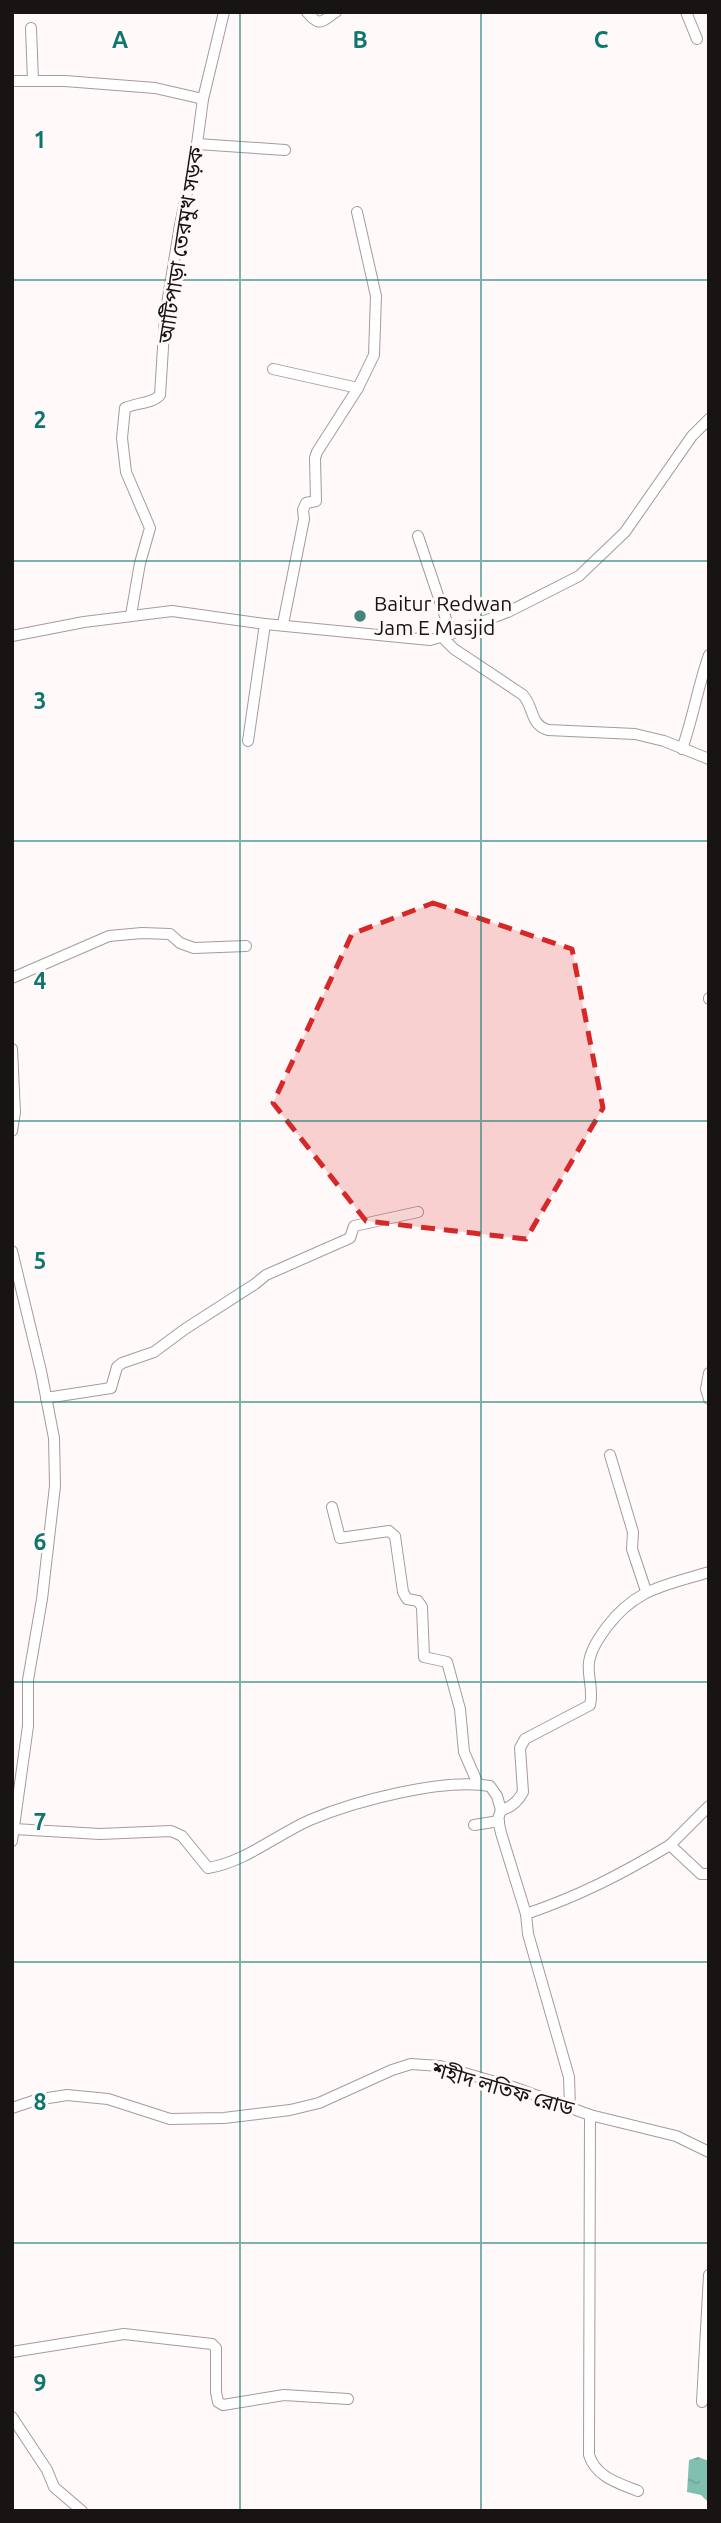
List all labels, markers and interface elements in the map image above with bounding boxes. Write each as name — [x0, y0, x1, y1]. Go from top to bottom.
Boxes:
text: A — [112, 27, 128, 52]
text: B — [352, 27, 368, 52]
text: C — [594, 27, 609, 52]
text: 1 — [34, 127, 46, 152]
street label: আটিপাড়া তেরমুখ সড়ক — [152, 144, 209, 346]
text: 2 — [34, 407, 46, 432]
place label: Baitur Redwan Jam E Masjid — [374, 591, 512, 639]
marker: Baitur Redwan Jam E Masjid — [352, 608, 368, 624]
text: 3 — [34, 688, 46, 713]
text: 4 — [34, 968, 47, 993]
text: 5 — [34, 1248, 46, 1273]
text: 6 — [34, 1529, 47, 1554]
text: 7 — [34, 1809, 46, 1834]
street label: শহীদ লতিফ রোড — [429, 2056, 578, 2120]
text: 8 — [34, 2089, 46, 2114]
text: 9 — [34, 2370, 46, 2395]

